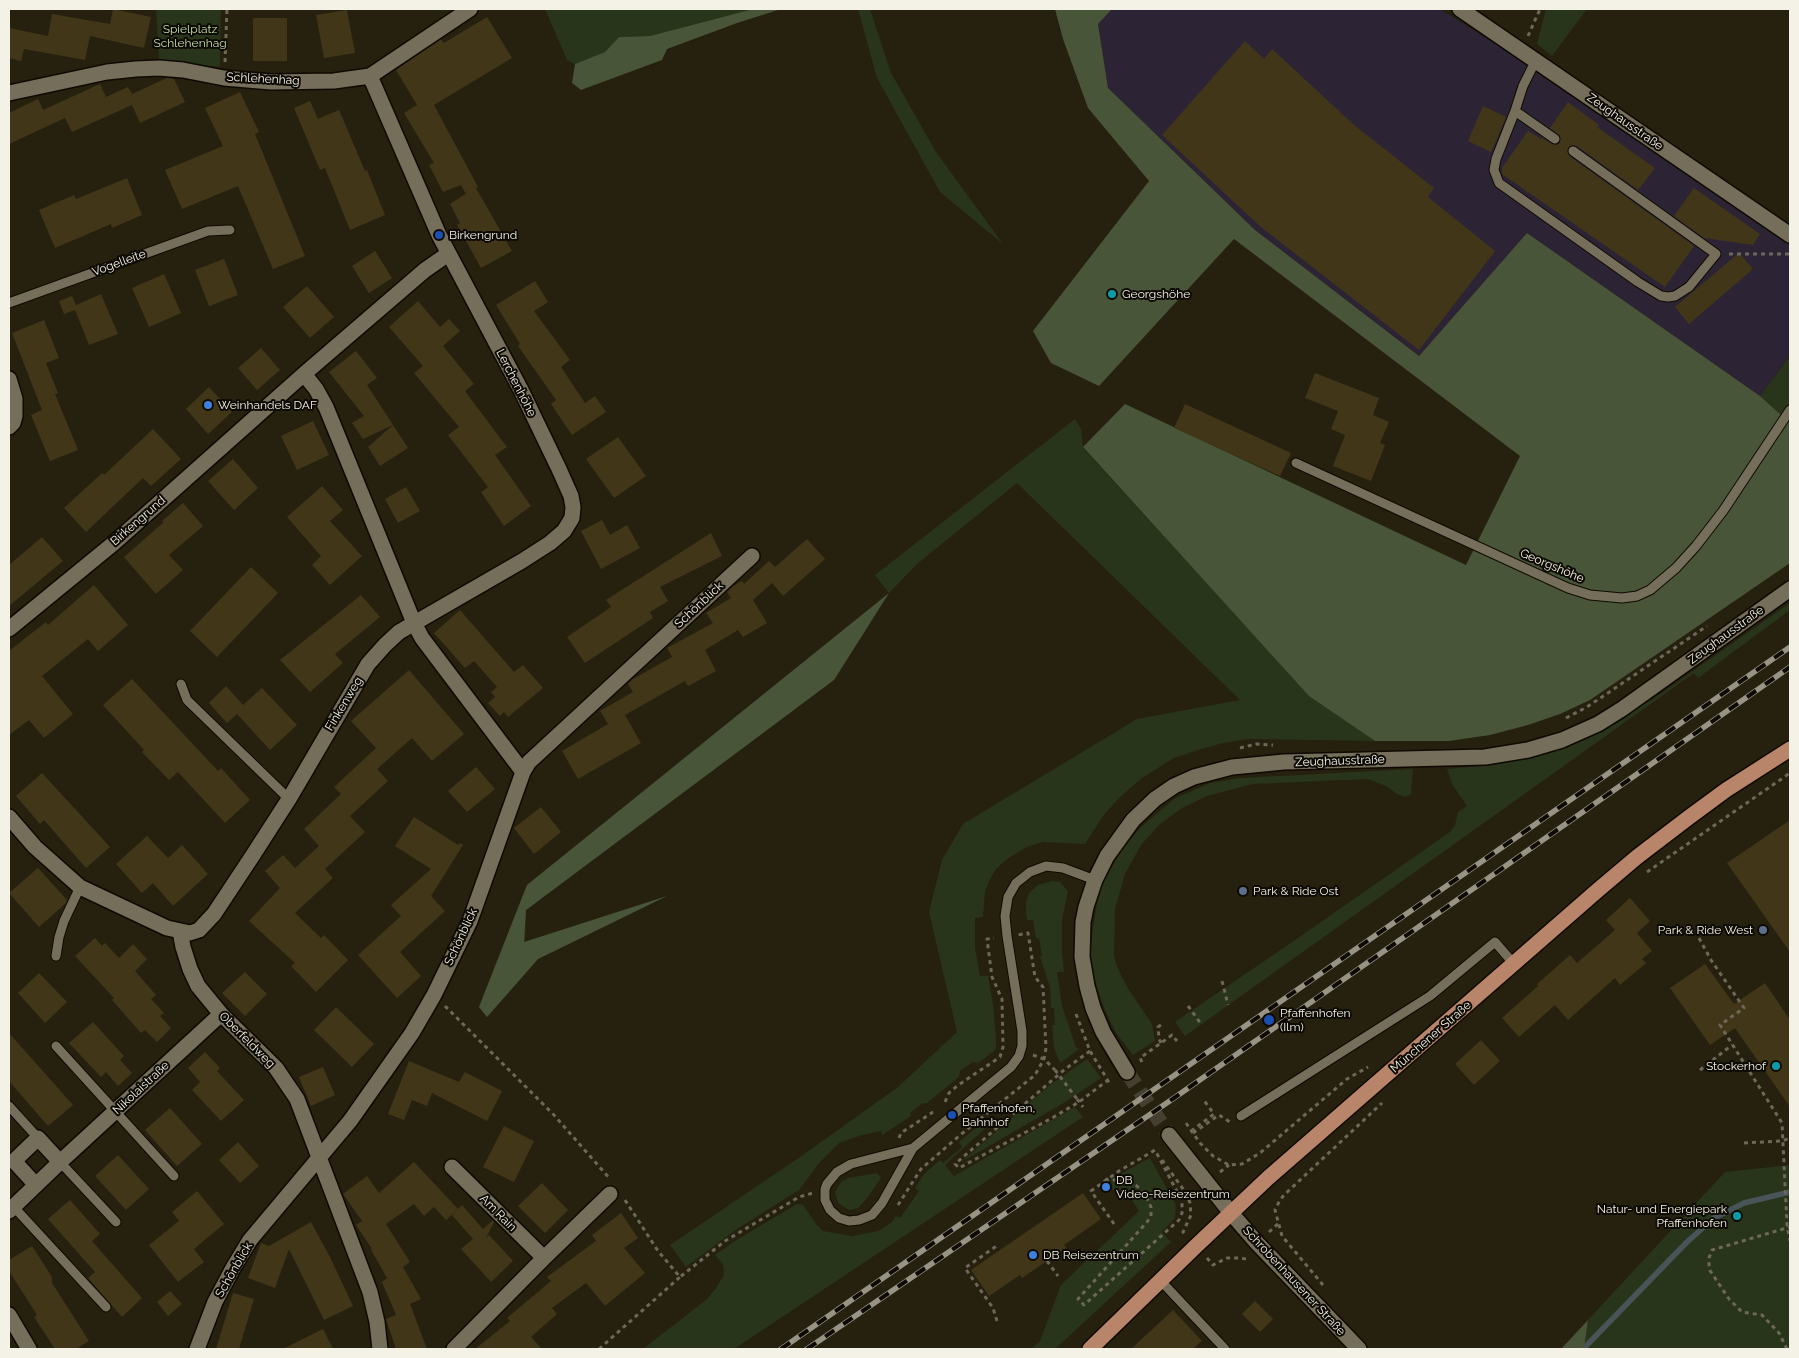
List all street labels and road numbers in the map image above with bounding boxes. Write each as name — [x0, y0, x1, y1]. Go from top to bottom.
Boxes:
street label: Schlehenhag — [226, 70, 300, 88]
street label: Zeughausstraße — [1584, 90, 1666, 154]
street label: Vogelleite — [90, 247, 148, 279]
street label: Lerchenhöhe — [493, 347, 539, 419]
street label: Birkengrund — [108, 493, 168, 549]
street label: Georgshöhe — [1518, 546, 1586, 586]
street label: Schönblick — [672, 579, 726, 631]
street label: Zeughausstraße — [1686, 603, 1766, 667]
street label: Finkenweg — [322, 674, 366, 734]
street label: Zeughausstraße — [1295, 752, 1385, 770]
street label: Schönblick — [442, 906, 480, 968]
street label: Münchener Straße — [1388, 998, 1474, 1076]
street label: Oberfeldweg — [216, 1009, 278, 1071]
street label: Nikolaistraße — [110, 1058, 172, 1118]
street label: Am Rain — [477, 1192, 519, 1234]
street label: Schrobenhausener Straße — [1240, 1223, 1348, 1339]
street label: Schönblick — [212, 1240, 256, 1300]

